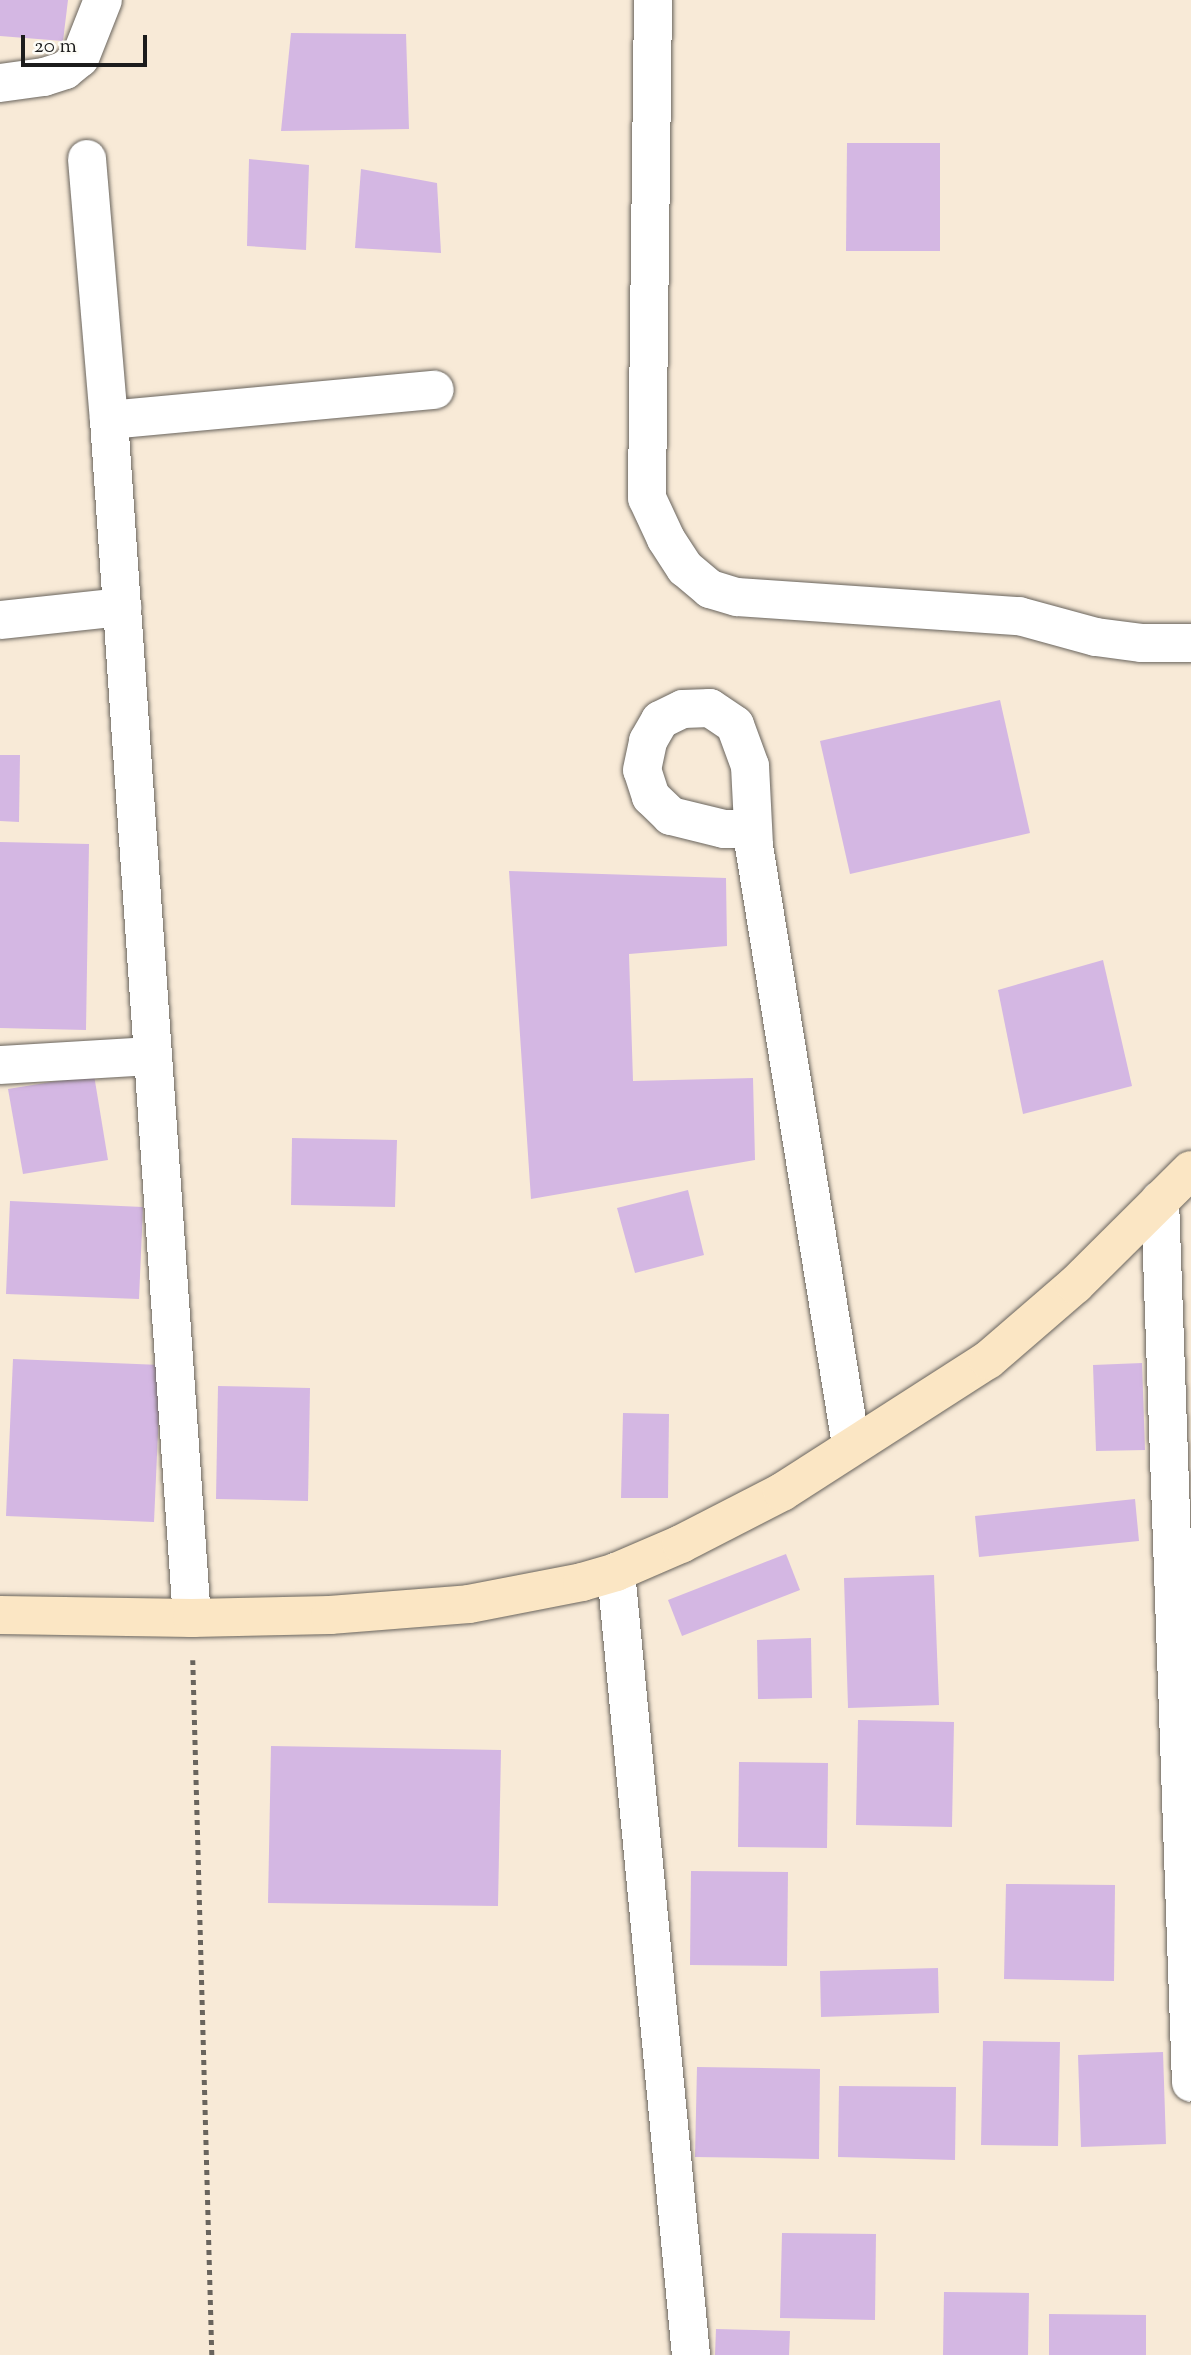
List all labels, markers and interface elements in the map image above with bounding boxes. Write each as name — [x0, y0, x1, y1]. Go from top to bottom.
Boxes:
scale bar — [24, 21, 150, 65]
text: 20 m — [34, 32, 77, 62]

